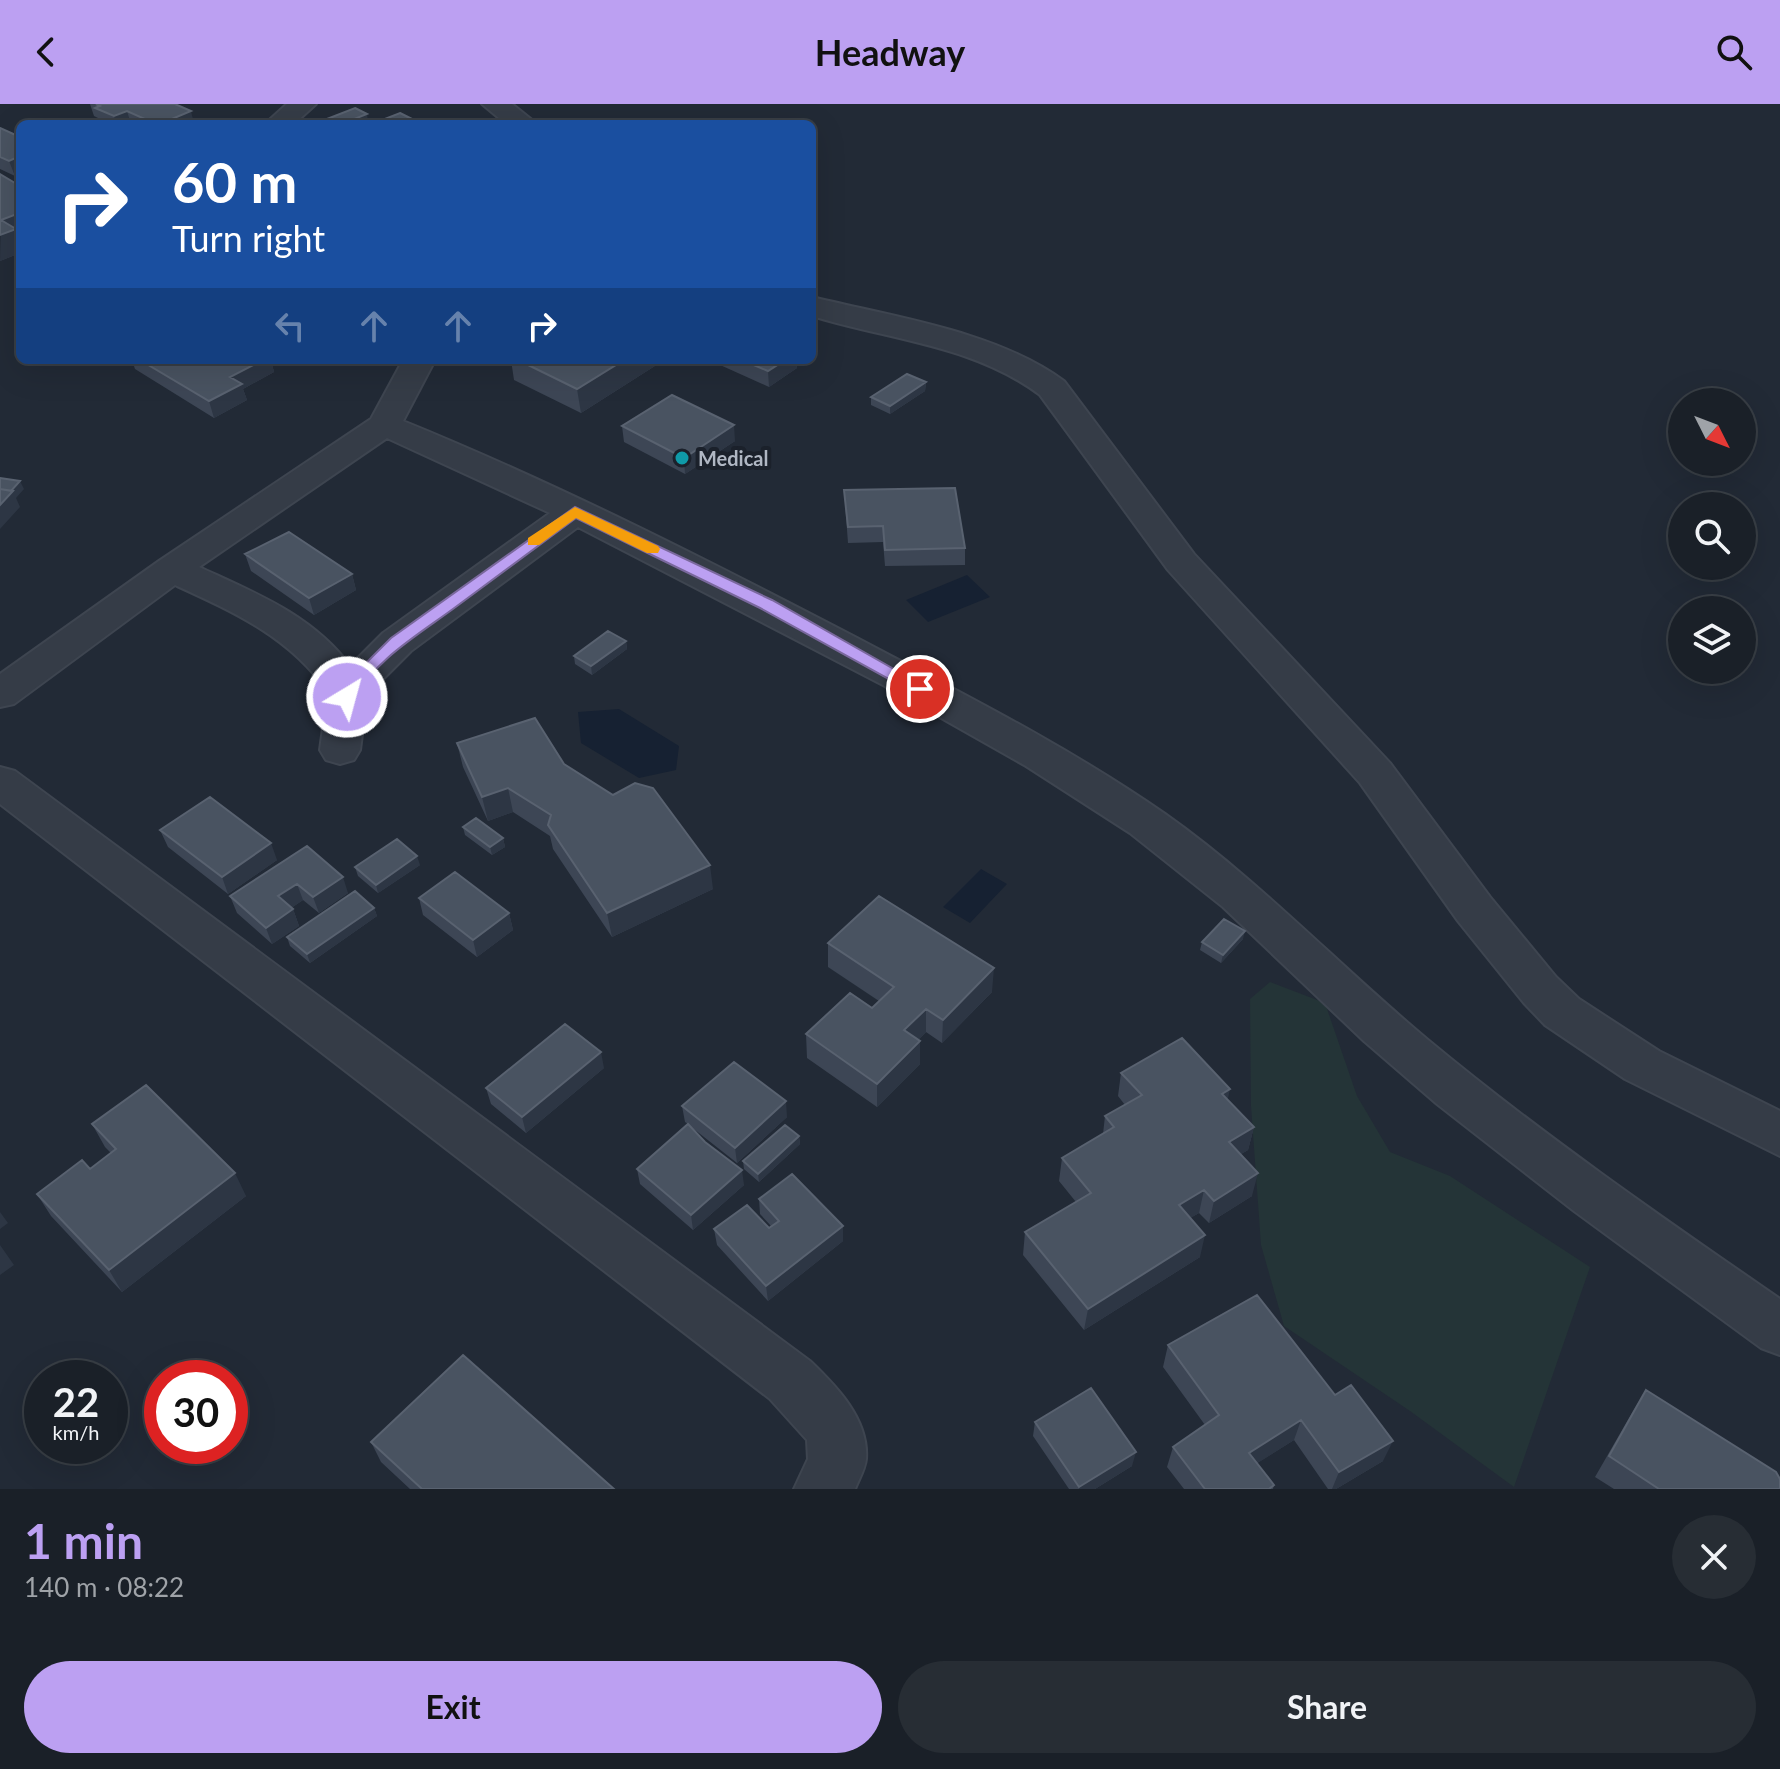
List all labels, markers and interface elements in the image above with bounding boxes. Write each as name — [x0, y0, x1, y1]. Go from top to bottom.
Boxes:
icon: back — [24, 30, 68, 74]
text: Headway — [815, 30, 965, 74]
icon: search — [1712, 30, 1756, 74]
text: 60 m — [172, 148, 297, 215]
icon: right — [40, 152, 144, 256]
text: Turn right — [172, 216, 325, 260]
icon: left — [268, 304, 312, 348]
icon: ahead — [352, 304, 396, 348]
icon: ahead — [436, 304, 480, 348]
icon: right — [520, 304, 564, 348]
north arrow — [1668, 388, 1756, 476]
map controls — [1668, 388, 1756, 684]
place label: Medical — [698, 446, 768, 470]
marker: Medical — [673, 449, 691, 467]
button: search — [1668, 492, 1756, 580]
button: layers — [1668, 596, 1756, 684]
position arrow — [305, 655, 389, 739]
pin — [886, 655, 954, 723]
icon: arrive — [898, 667, 942, 711]
speed limit sign: 30 — [144, 1360, 248, 1464]
text: 22 — [53, 1378, 99, 1426]
text: km/h — [53, 1420, 99, 1444]
text: 1 min — [24, 1512, 143, 1569]
button: close — [1672, 1515, 1756, 1599]
text: 140 m · 08:22 — [24, 1571, 184, 1603]
button: Exit — [24, 1661, 882, 1753]
button: Share — [898, 1661, 1756, 1753]

